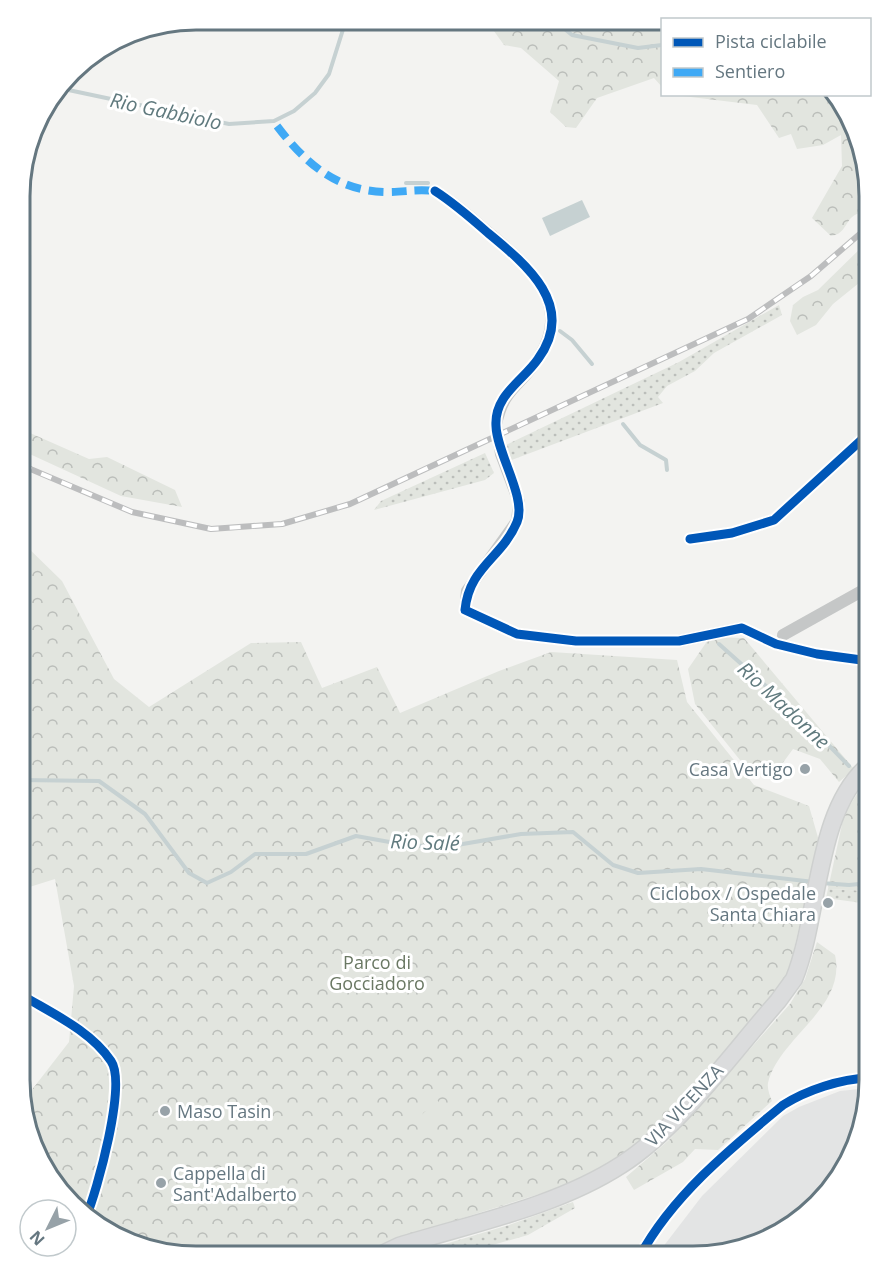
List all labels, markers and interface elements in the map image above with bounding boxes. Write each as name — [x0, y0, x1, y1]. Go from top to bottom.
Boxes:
legend — [661, 18, 871, 96]
text: Pista ciclabile — [715, 29, 827, 53]
text: Sentiero — [715, 59, 785, 83]
water label: Rio Gabbiolo — [108, 86, 224, 136]
water label: Rio Madonne — [732, 655, 836, 755]
place label: Casa Vertigo — [689, 757, 793, 781]
marker: Casa Vertigo — [798, 762, 812, 776]
water label: Rio Salé — [390, 827, 460, 857]
place label: Ciclobox / Ospedale Santa Chiara — [650, 881, 816, 926]
marker: Ciclobox / Ospedale Santa Chiara — [821, 896, 835, 910]
park label: Parco di Gocciadoro — [329, 950, 425, 995]
street label: VIA VICENZA — [640, 1058, 729, 1151]
place label: Maso Tasin — [177, 1099, 271, 1123]
marker: Maso Tasin — [158, 1104, 172, 1118]
place label: Cappella di Sant'Adalberto — [173, 1161, 297, 1206]
marker: Cappella di Sant'Adalberto — [154, 1176, 168, 1190]
north arrow — [18, 1198, 78, 1258]
text: N — [25, 1226, 50, 1250]

